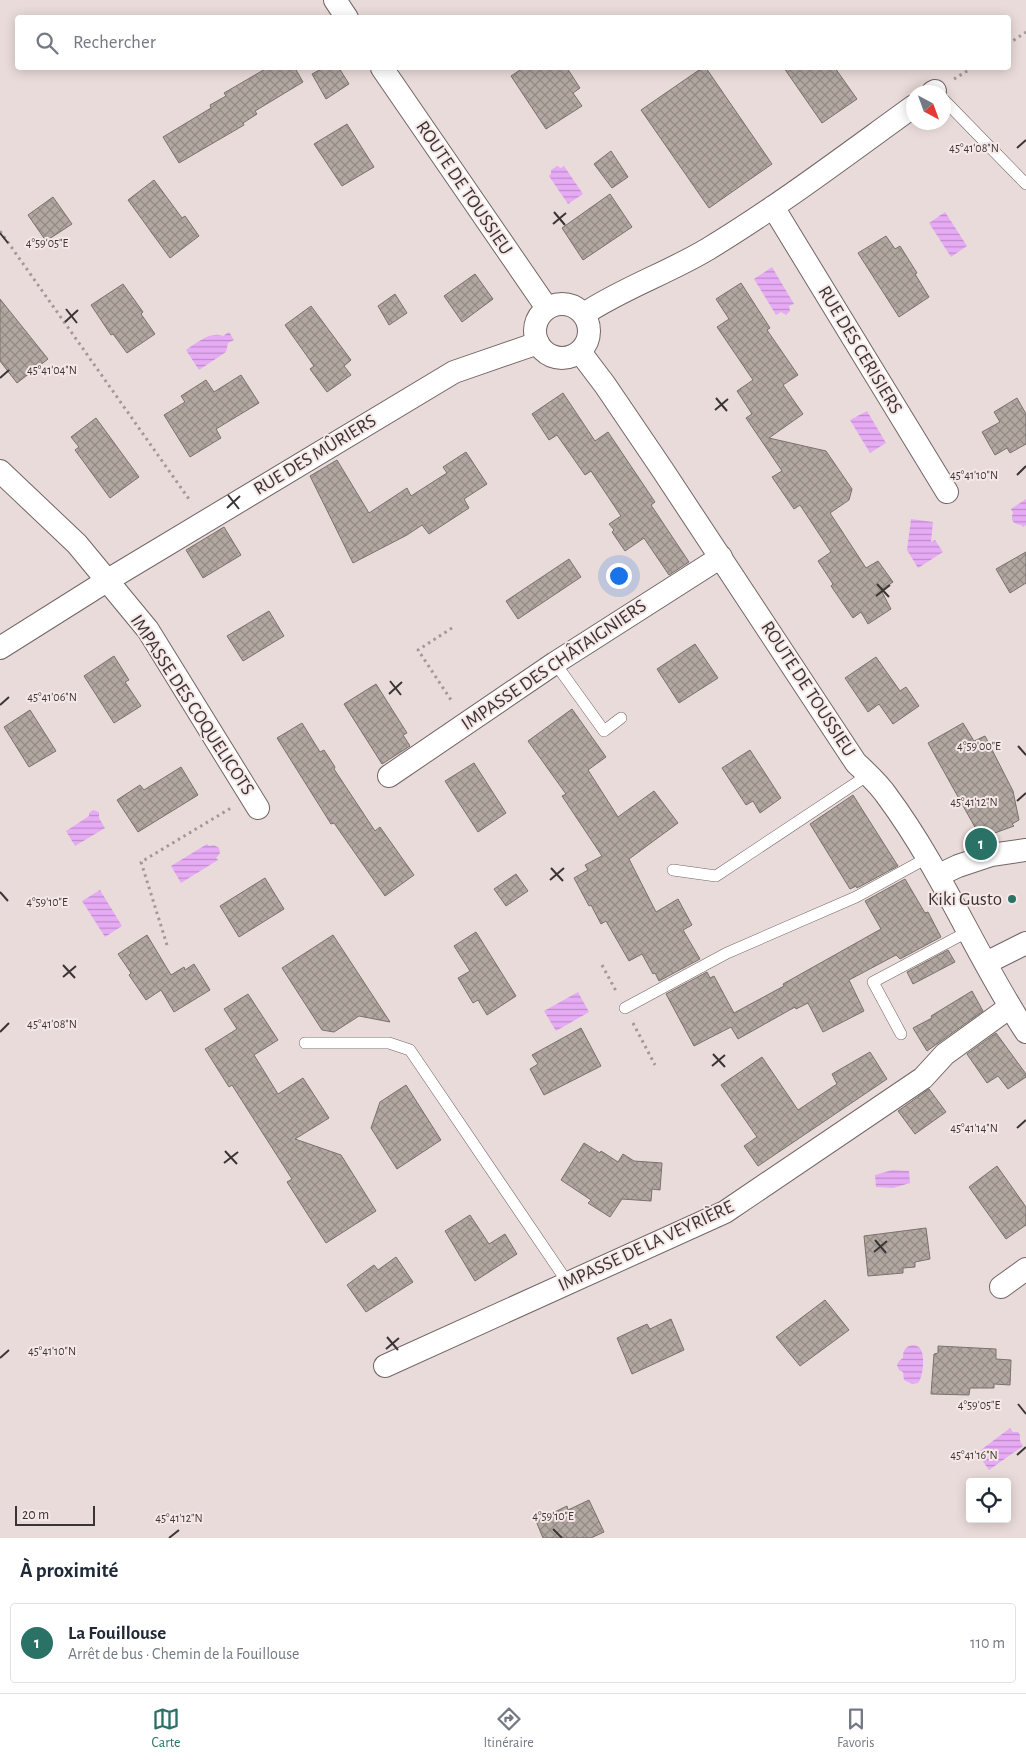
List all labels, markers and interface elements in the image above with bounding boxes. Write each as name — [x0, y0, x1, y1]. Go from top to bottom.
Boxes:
search box — [15, 15, 1011, 70]
icon: search — [33, 29, 61, 57]
text: Rechercher — [73, 33, 156, 52]
north arrow — [906, 85, 951, 130]
street label: ROUTE DE TOUSSIEU — [412, 118, 516, 258]
text: 45°41'08"N — [949, 142, 999, 154]
text: 4°59'05"E — [26, 237, 68, 249]
street label: RUE DES CERISIERS — [814, 283, 906, 417]
text: 45°41'04"N — [27, 364, 77, 376]
street label: RUE DES MÛRIERS — [249, 409, 380, 499]
text: 45°41'10"N — [950, 469, 998, 481]
your location — [606, 563, 632, 589]
street label: IMPASSE DES CHÂTAIGNIERS — [457, 594, 650, 734]
street label: IMPASSE DES COQUELICOTS — [127, 611, 257, 799]
street label: ROUTE DE TOUSSIEU — [757, 618, 859, 760]
text: 45°41'06"N — [27, 691, 77, 703]
text: 4°59'00"E — [957, 740, 1001, 752]
text: 45°41'12"N — [950, 796, 998, 808]
pin: 1 — [965, 825, 997, 863]
place label: Kiki Gusto — [928, 890, 1002, 909]
marker: Kiki Gusto — [1006, 893, 1018, 905]
text: 4°59'10"E — [26, 896, 68, 908]
text: 45°41'08"N — [27, 1018, 77, 1030]
text: 45°41'14"N — [950, 1122, 998, 1134]
street label: IMPASSE DE LA VEYRIÈRE — [554, 1195, 737, 1295]
text: 45°41'10"N — [28, 1345, 76, 1357]
text: 4°59'05"E — [958, 1399, 1000, 1411]
text: 45°41'16"N — [950, 1449, 998, 1461]
map controls — [966, 1478, 1011, 1523]
button: locate — [966, 1478, 1011, 1523]
scale bar — [15, 1503, 95, 1526]
text: 20 m — [22, 1508, 49, 1522]
text: 4°59'10"E — [532, 1510, 574, 1522]
text: 45°41'12"N — [155, 1512, 203, 1524]
text: À proximité — [20, 1560, 118, 1581]
text: La Fouillouse — [68, 1624, 166, 1643]
text: 1 — [34, 1635, 40, 1651]
text: 110 m — [970, 1635, 1005, 1651]
text: Arrêt de bus · Chemin de la Fouillouse — [68, 1646, 299, 1662]
tab: Carte — [152, 1705, 180, 1752]
tab: Itinéraire — [483, 1705, 534, 1752]
tab: Favoris — [837, 1705, 874, 1752]

